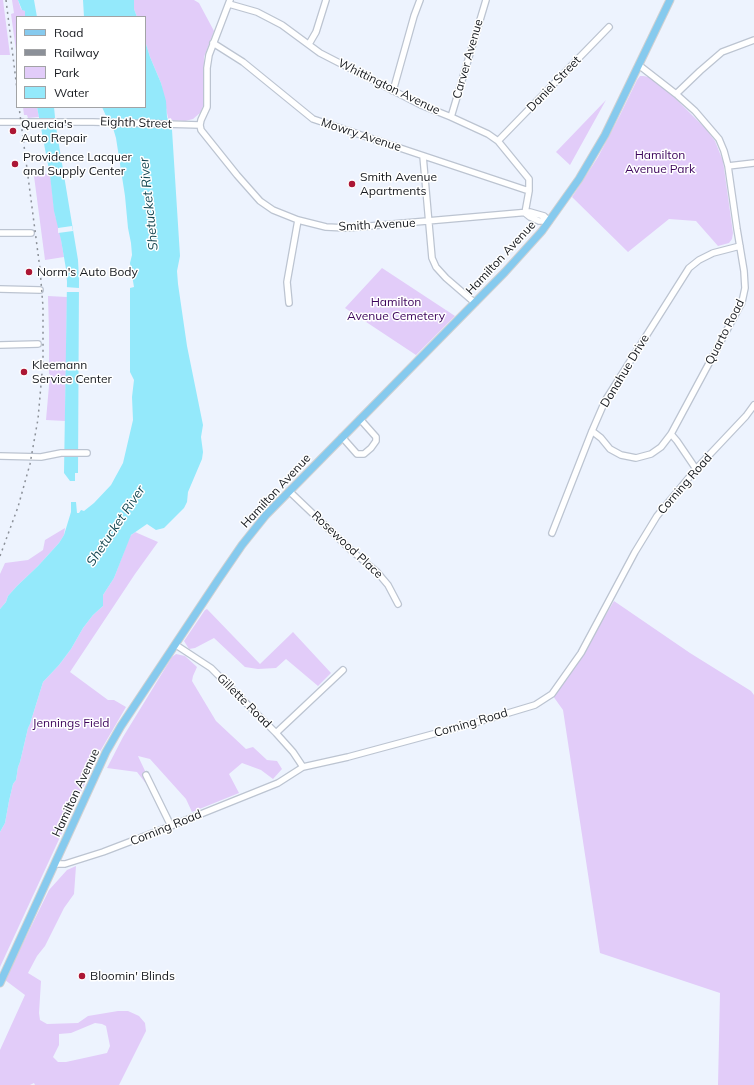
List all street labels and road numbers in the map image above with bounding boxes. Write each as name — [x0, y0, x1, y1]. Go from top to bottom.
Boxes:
street label: Carver Avenue — [450, 18, 486, 100]
street label: Daniel Street — [524, 53, 584, 115]
street label: Whittington Avenue — [336, 56, 442, 118]
street label: Eighth Street — [100, 115, 172, 131]
street label: Mowry Avenue — [319, 115, 403, 155]
street label: Smith Avenue — [338, 216, 416, 234]
street label: Hamilton Avenue — [463, 218, 539, 298]
street label: Quarto Road — [702, 297, 748, 367]
street label: Donahue Drive — [598, 332, 652, 410]
street label: Hamilton Avenue — [238, 451, 314, 531]
street label: Corning Road — [655, 451, 715, 517]
street label: Rosewood Place — [308, 508, 386, 582]
street label: Gillette Road — [214, 671, 274, 731]
street label: Corning Road — [433, 706, 509, 740]
street label: Hamilton Avenue — [49, 747, 103, 839]
street label: Corning Road — [128, 807, 204, 849]

